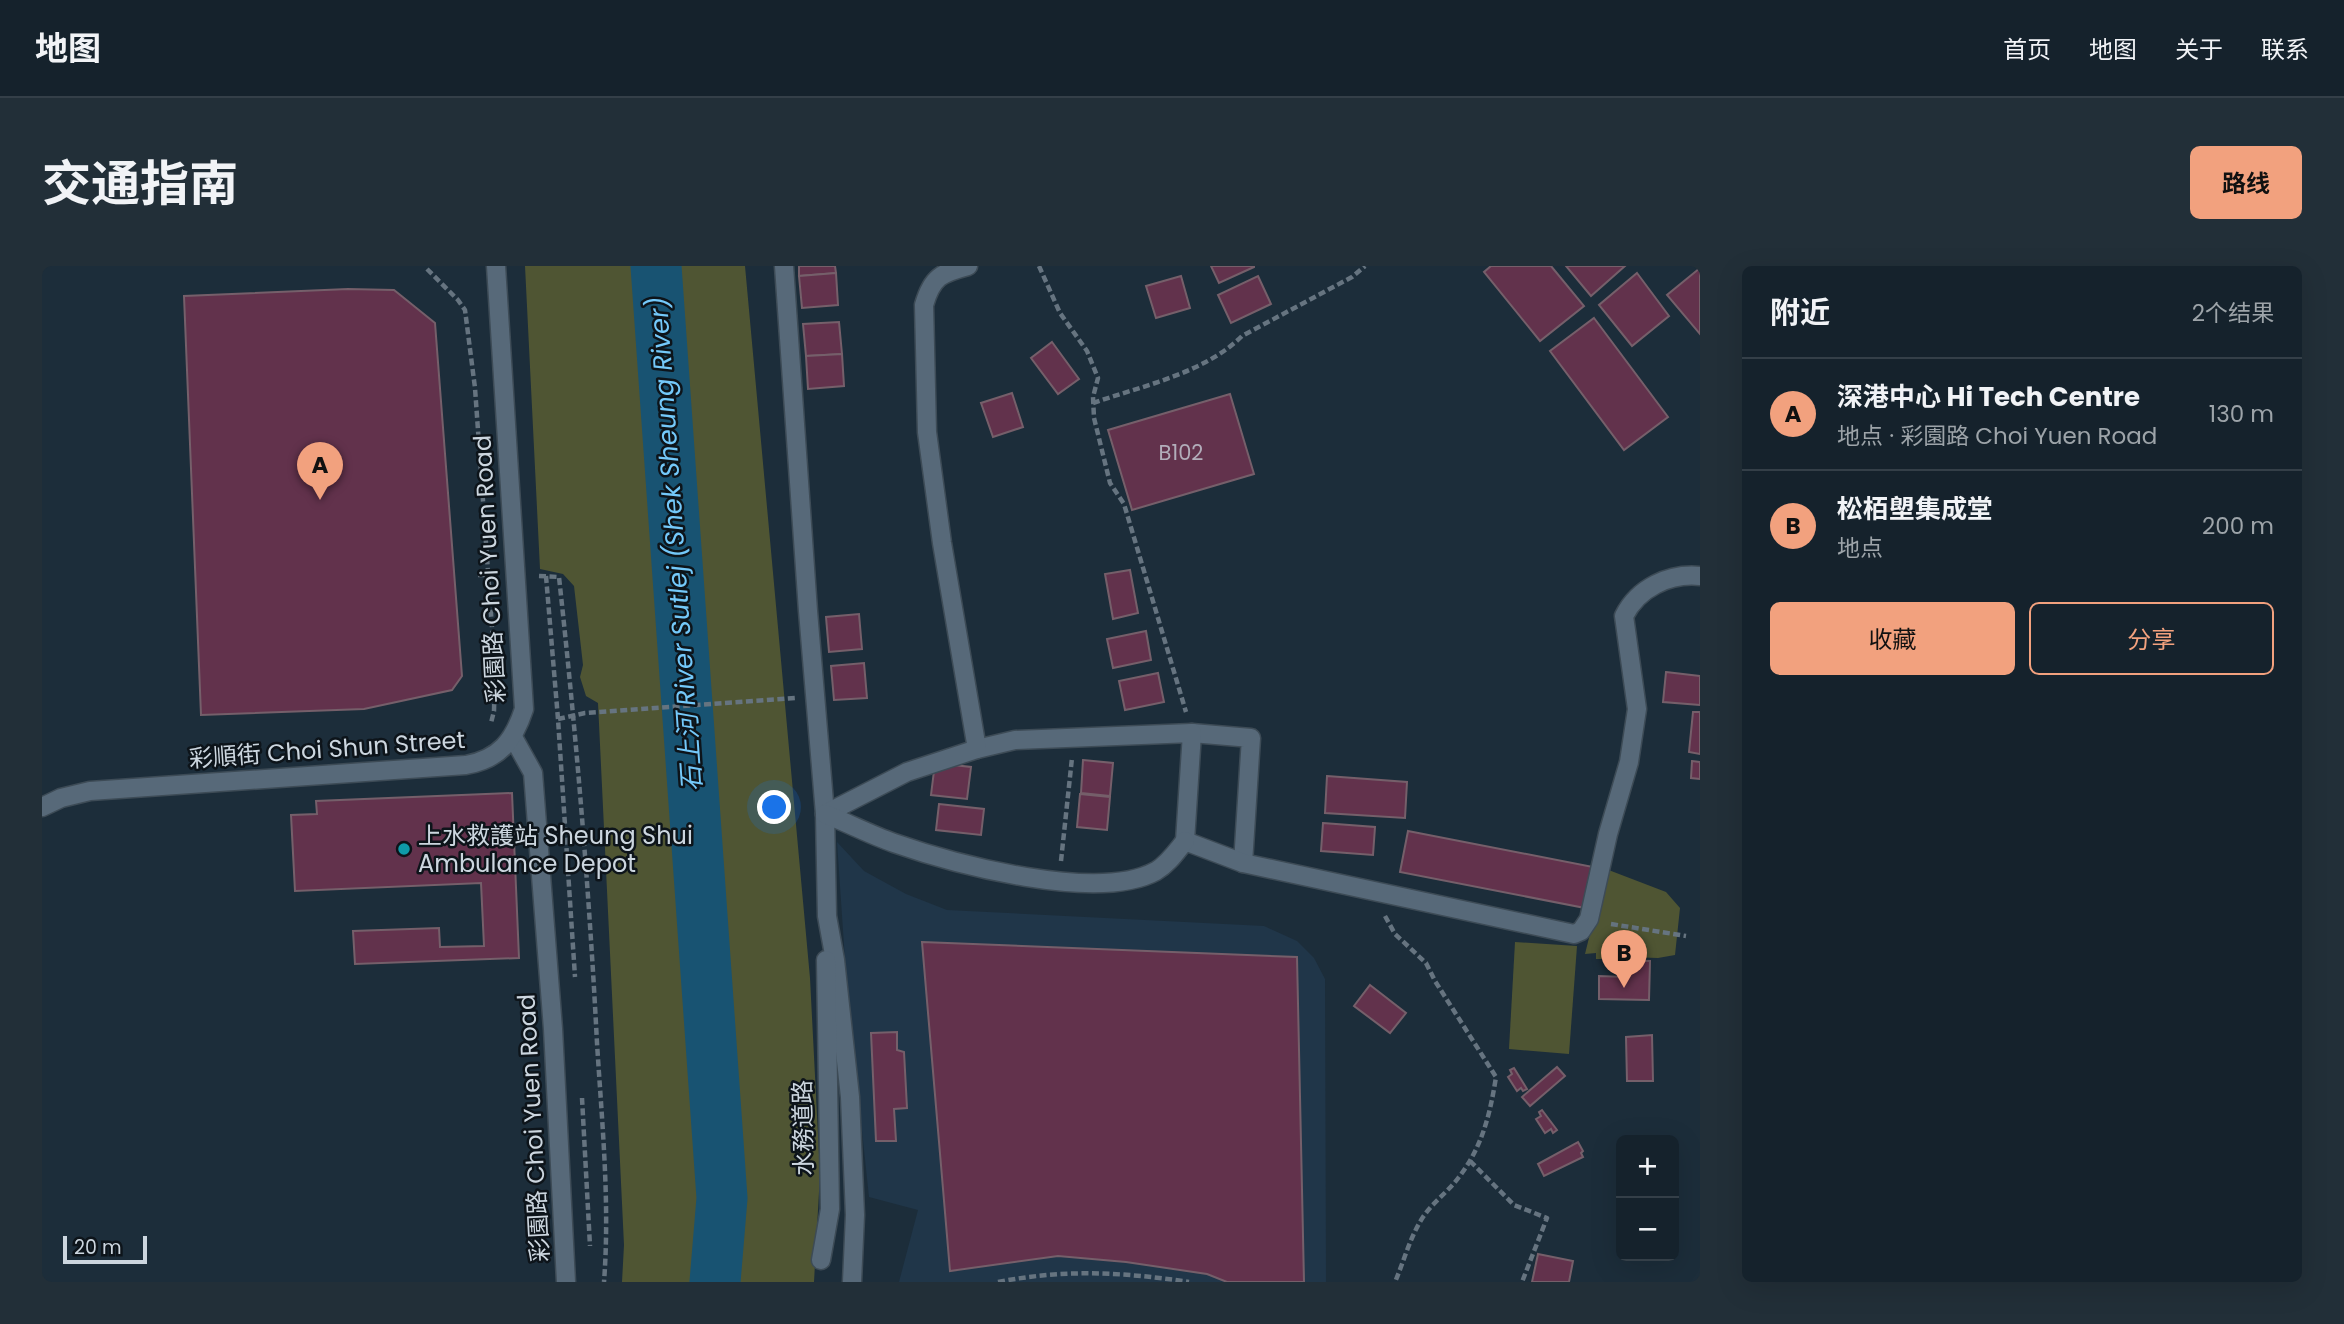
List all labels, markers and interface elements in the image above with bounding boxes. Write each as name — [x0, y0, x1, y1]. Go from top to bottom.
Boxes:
text: 地图 — [35, 25, 101, 72]
text: 首页 — [2003, 33, 2051, 66]
text: 地图 — [2089, 33, 2137, 66]
text: 关于 — [2175, 33, 2223, 66]
text: 联系 — [2261, 33, 2309, 66]
button: 路线 — [2190, 146, 2302, 219]
text: 交通指南 — [42, 150, 238, 218]
text: 附近 — [1770, 291, 1830, 334]
water label: 石上河 River Sutlej (Shek Sheung River) — [640, 295, 710, 793]
text: 2个结果 — [2192, 297, 2274, 329]
text: 深港中心 Hi Tech Centre — [1837, 379, 2140, 415]
text: A — [1785, 398, 1801, 430]
text: 130 m — [2209, 398, 2274, 430]
text: 地点 · 彩園路 Choi Yuen Road — [1837, 420, 2157, 452]
street label: 彩園路 Choi Yuen Road — [465, 434, 513, 704]
house number: B102 — [1159, 438, 1203, 467]
pin: A — [297, 442, 343, 500]
text: 松栢塱集成堂 — [1837, 491, 1993, 527]
text: B — [1785, 510, 1801, 542]
text: 200 m — [2202, 510, 2274, 542]
text: 地点 — [1837, 532, 1883, 564]
button: 收藏 — [1770, 602, 2015, 675]
button: 分享 — [2029, 602, 2274, 675]
street label: 彩順街 Choi Shun Street — [188, 723, 466, 775]
your location — [757, 790, 791, 824]
place label: 上水救護站 Sheung Shui Ambulance Depot — [418, 819, 693, 880]
marker: 上水救護站 Sheung Shui Ambulance Depot — [396, 841, 412, 857]
pin: B — [1601, 930, 1647, 988]
street label: 彩園路 Choi Yuen Road — [509, 993, 557, 1263]
street label: 水務道路 — [786, 1080, 820, 1176]
map controls — [1616, 1135, 1679, 1261]
button: + — [1616, 1135, 1679, 1198]
button: − — [1616, 1198, 1679, 1261]
scale bar — [63, 1233, 147, 1265]
text: 20 m — [74, 1234, 122, 1261]

